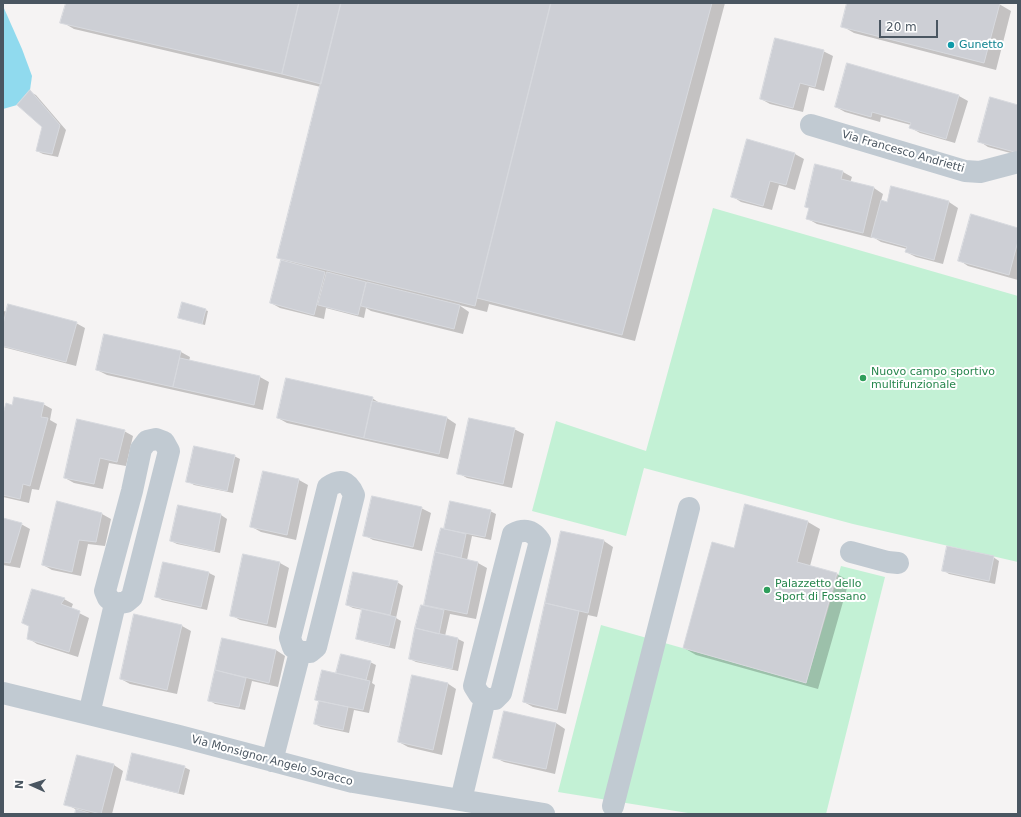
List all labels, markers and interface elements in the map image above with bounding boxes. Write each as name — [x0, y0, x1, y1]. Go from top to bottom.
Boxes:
scale bar — [881, 12, 940, 38]
text: 20 m — [886, 20, 917, 34]
place label: Gunetto — [959, 38, 1004, 52]
marker: Gunetto — [946, 40, 956, 50]
street label: Via Francesco Andrietti — [840, 128, 966, 176]
place label: Nuovo campo sportivo multifunzionale — [871, 365, 995, 391]
marker: Nuovo campo sportivo multifunzionale — [858, 373, 868, 383]
place label: Palazzetto dello Sport di Fossano — [775, 577, 866, 603]
marker: Palazzetto dello Sport di Fossano — [762, 585, 772, 595]
street label: Via Monsignor Angelo Soracco — [190, 733, 354, 789]
north arrow — [12, 765, 52, 805]
text: N — [13, 779, 26, 789]

